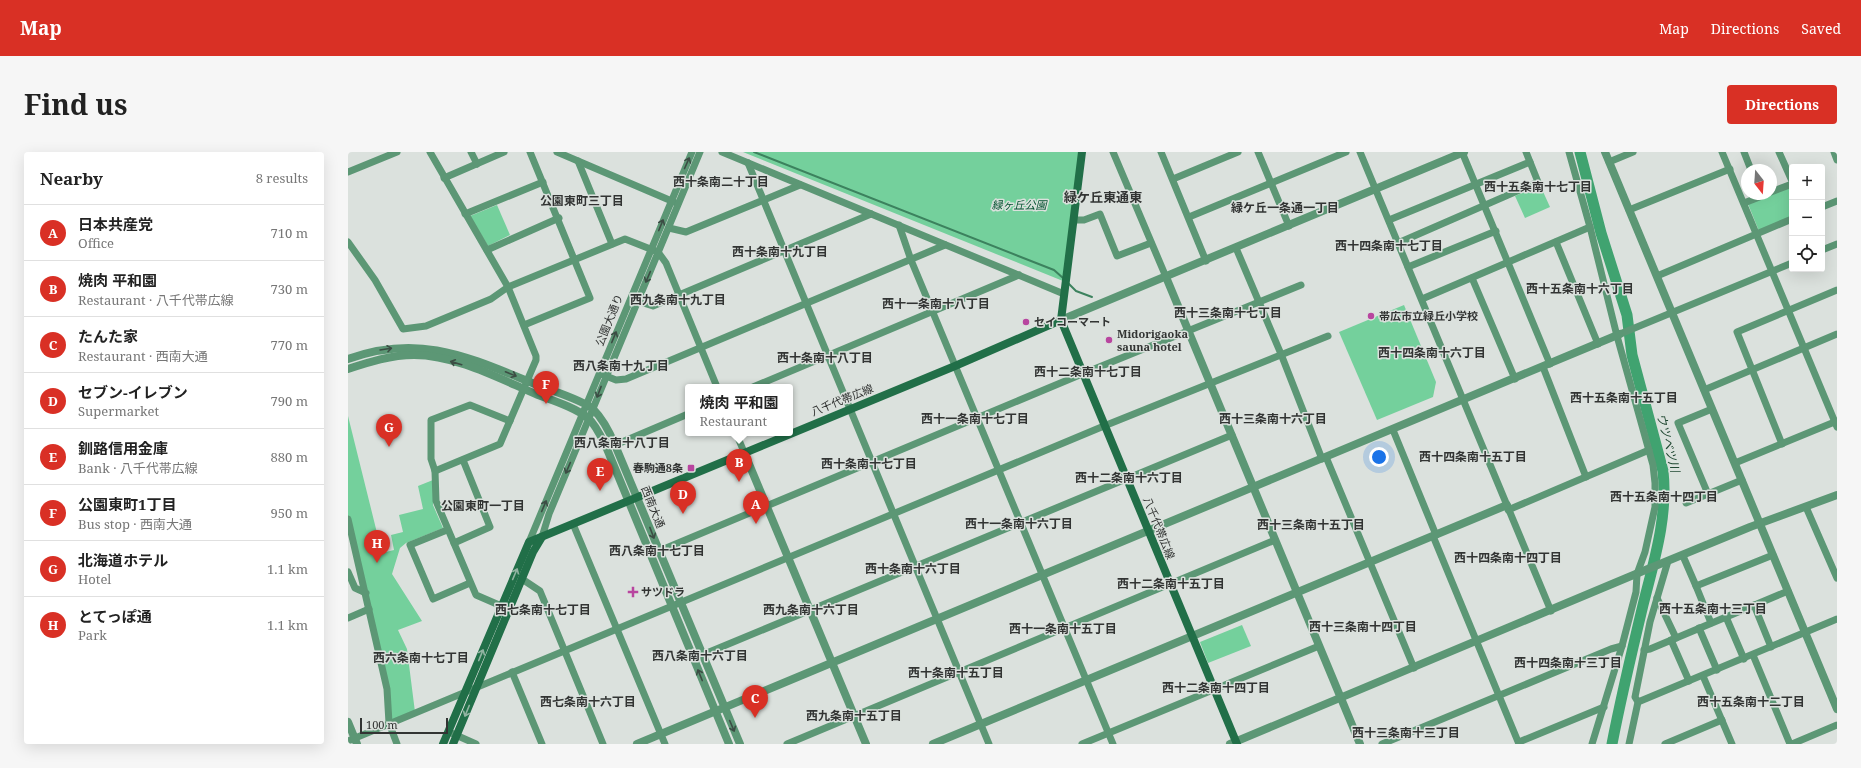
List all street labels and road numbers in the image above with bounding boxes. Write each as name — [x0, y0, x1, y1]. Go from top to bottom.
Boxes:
street label: 公園大通り — [591, 292, 626, 348]
street label: 八千代帯広線 — [808, 380, 875, 419]
street label: 西南大通 — [638, 484, 669, 530]
street label: 八千代帯広線 — [1140, 494, 1179, 561]

